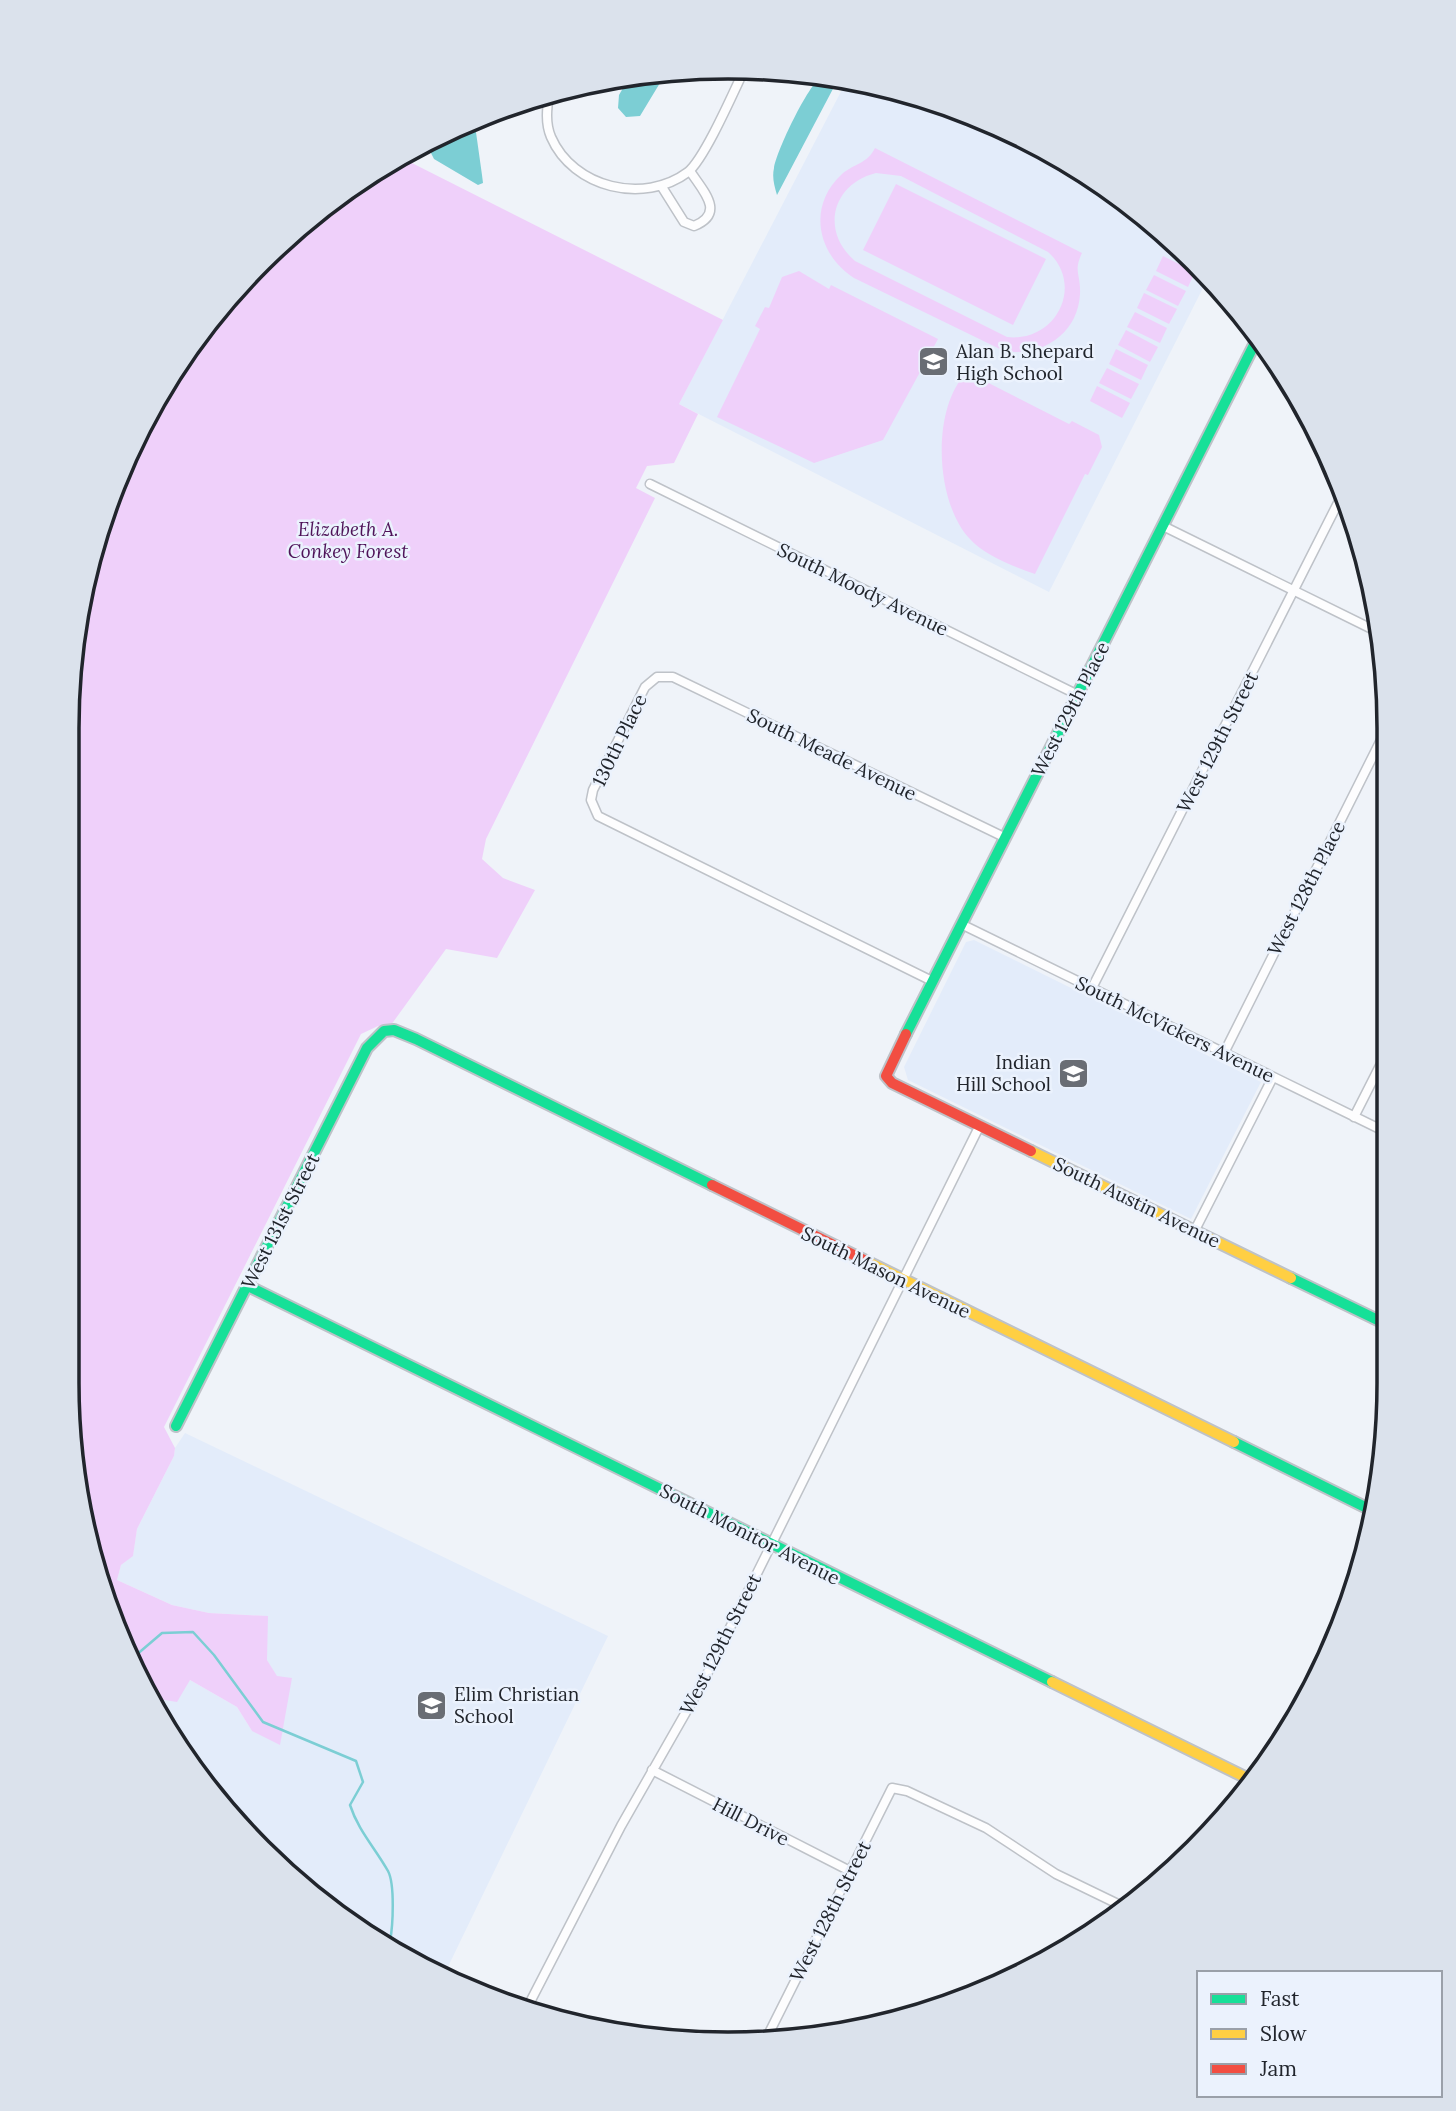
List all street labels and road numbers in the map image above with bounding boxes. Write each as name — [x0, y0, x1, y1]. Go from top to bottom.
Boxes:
street label: South Moody Avenue — [774, 537, 952, 641]
street label: West 129th Place — [1026, 638, 1114, 780]
street label: West 129th Street — [1171, 667, 1263, 817]
street label: 130th Place — [586, 690, 652, 790]
street label: South Meade Avenue — [743, 703, 921, 805]
street label: West 128th Place — [1262, 817, 1350, 959]
street label: South McVickers Avenue — [1072, 970, 1278, 1088]
street label: West 131st Street — [235, 1149, 325, 1293]
street label: South Austin Avenue — [1050, 1151, 1224, 1253]
street label: South Mason Avenue — [798, 1221, 974, 1323]
street label: South Monitor Avenue — [656, 1478, 844, 1590]
street label: West 129th Street — [674, 1569, 766, 1719]
street label: Hill Drive — [709, 1791, 793, 1851]
street label: West 128th Street — [784, 1836, 876, 1986]

